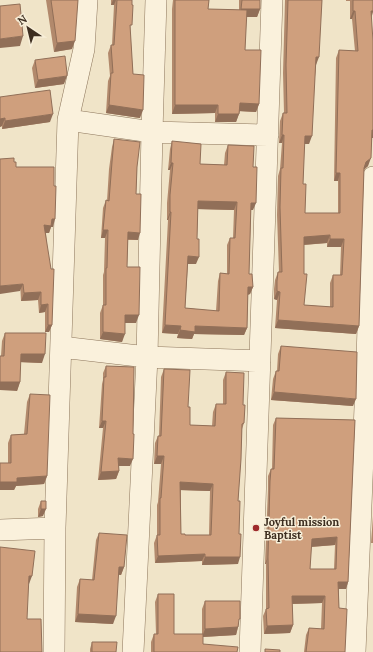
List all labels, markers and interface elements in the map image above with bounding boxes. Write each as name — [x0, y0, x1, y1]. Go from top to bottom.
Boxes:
north arrow — [8, 8, 48, 48]
text: N — [15, 11, 30, 28]
place label: Joyful mission Baptist — [264, 515, 339, 542]
marker: Joyful mission Baptist — [251, 523, 261, 533]

